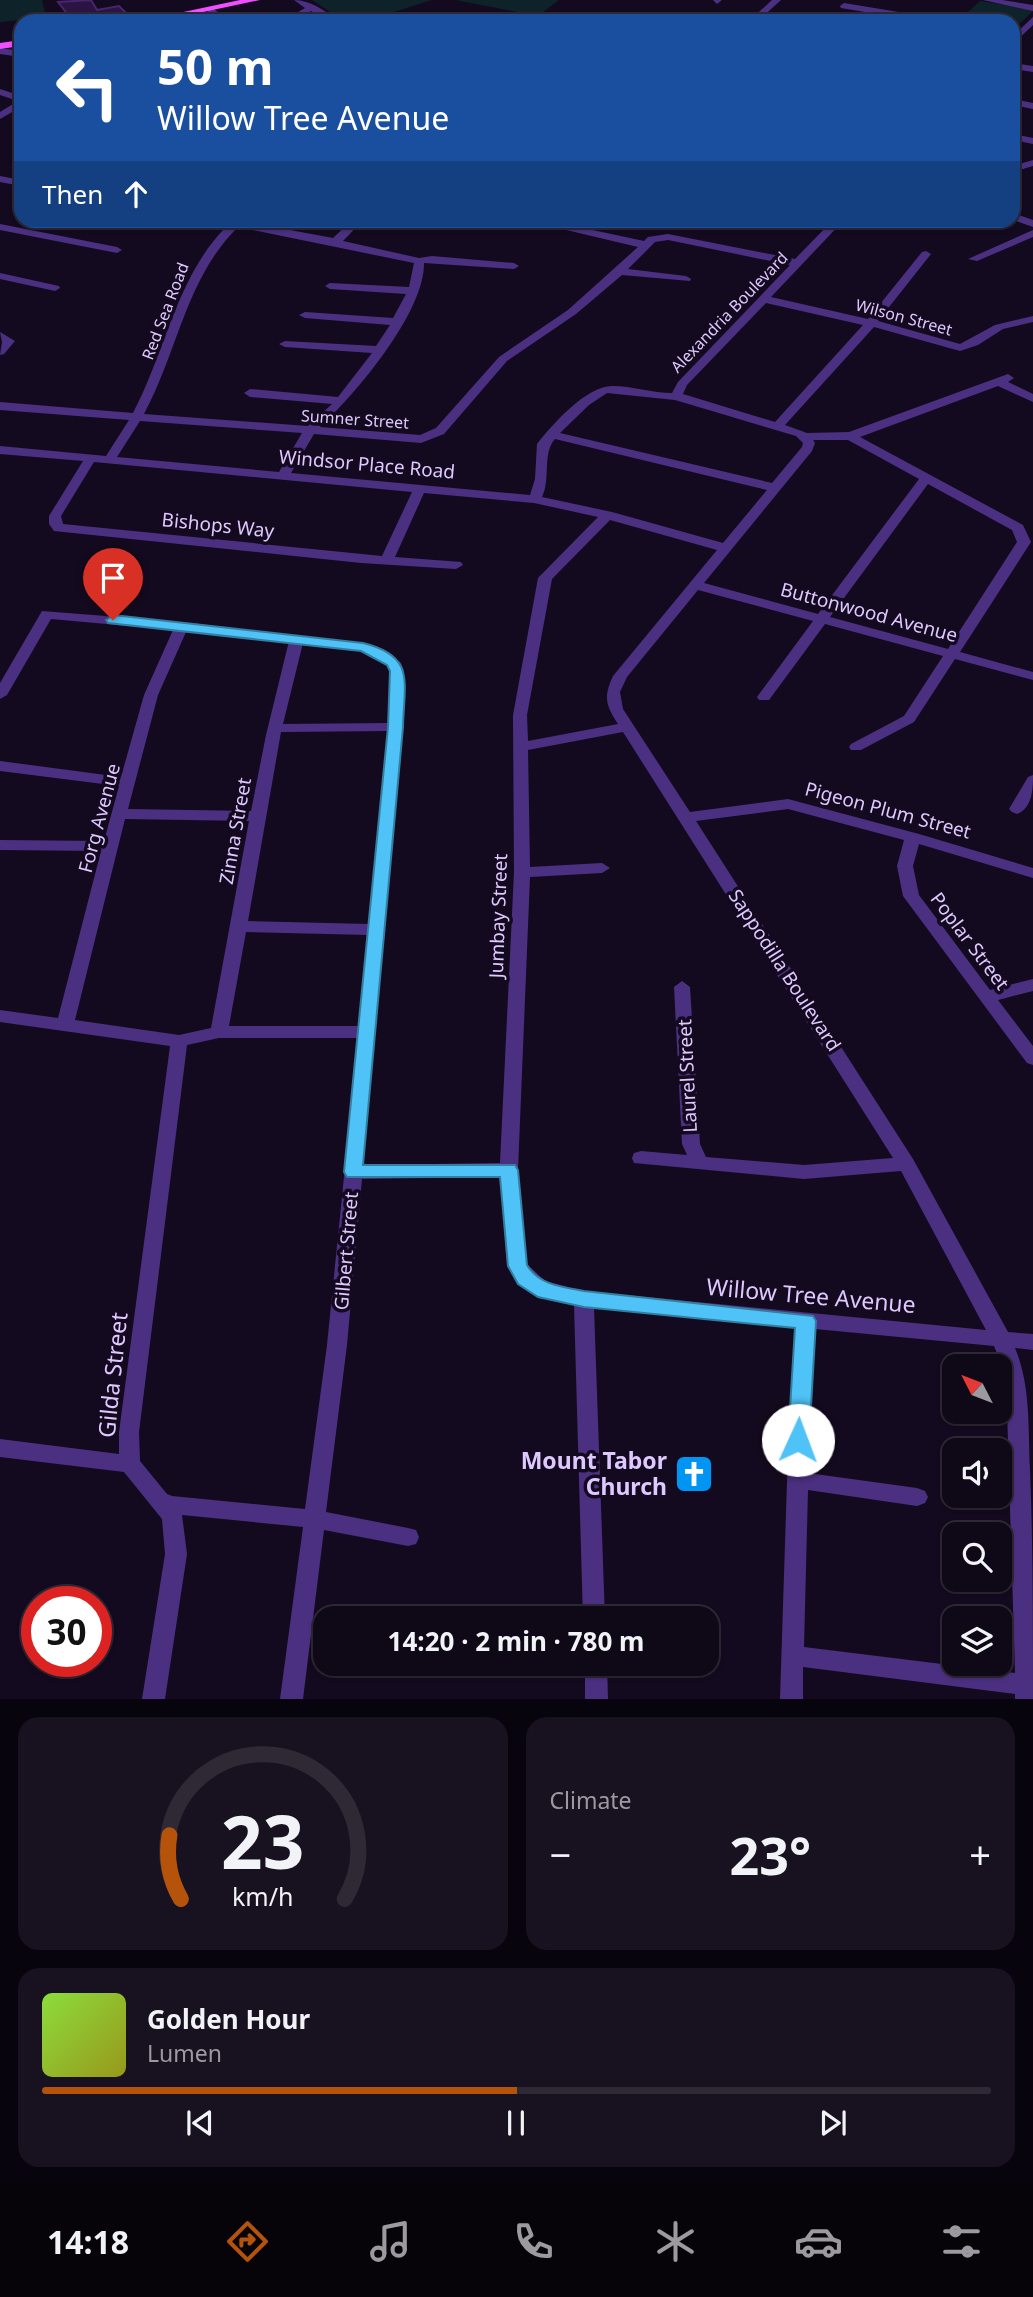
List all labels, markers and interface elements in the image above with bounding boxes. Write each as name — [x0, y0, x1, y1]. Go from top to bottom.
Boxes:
text: 50 m — [157, 33, 274, 99]
icon: left — [42, 42, 133, 133]
text: Willow Tree Avenue — [157, 96, 449, 139]
icon: ahead — [117, 175, 155, 213]
text: Then — [42, 176, 103, 212]
street label: Alexandria Boulevard — [665, 247, 793, 377]
street label: Red Sea Road — [136, 259, 194, 363]
street label: Wilson Street — [853, 294, 955, 341]
street label: Sumner Street — [300, 404, 410, 434]
street label: Windsor Place Road — [278, 443, 456, 485]
street label: Bishops Way — [160, 506, 276, 544]
pin — [83, 548, 143, 620]
icon: arrive — [94, 559, 132, 597]
street label: Buttonwood Avenue — [778, 576, 960, 648]
street label: Forg Avenue — [72, 760, 126, 876]
street label: Zinna Street — [213, 775, 257, 886]
street label: Pigeon Plum Street — [802, 775, 974, 845]
street label: Jumbay Street — [483, 853, 513, 981]
street label: Sappodilla Boulevard — [723, 884, 847, 1056]
street label: Poplar Street — [925, 887, 1015, 995]
street label: Laurel Street — [671, 1019, 703, 1133]
street label: Gilbert Street — [328, 1191, 364, 1311]
street label: Willow Tree Avenue — [705, 1270, 917, 1320]
street label: Gilda Street — [90, 1311, 134, 1439]
north arrow — [942, 1354, 1012, 1424]
map controls — [942, 1354, 1012, 1676]
position arrow — [761, 1403, 835, 1477]
button: sound — [942, 1438, 1012, 1508]
place label: Mount Tabor Church — [521, 1444, 667, 1502]
church icon: Mount Tabor Church — [673, 1453, 715, 1495]
button: search — [942, 1522, 1012, 1592]
speed limit sign: 30 — [21, 1586, 112, 1677]
button: layers — [942, 1606, 1012, 1676]
text: 14:20 · 2 min · 780 m — [388, 1623, 644, 1659]
text: Climate — [550, 1784, 632, 1816]
text: 23 — [221, 1792, 304, 1891]
text: 23° — [729, 1819, 811, 1890]
text: − — [550, 1828, 571, 1880]
text: + — [969, 1828, 991, 1880]
text: km/h — [232, 1879, 294, 1913]
text: Golden Hour — [147, 2001, 310, 2037]
text: Lumen — [147, 2037, 222, 2069]
icon: previous — [181, 2104, 219, 2142]
icon: pause — [497, 2104, 535, 2142]
icon: next — [814, 2104, 852, 2142]
icon: directions — [223, 2217, 272, 2266]
icon: music — [366, 2217, 415, 2266]
icon: phone — [509, 2217, 558, 2266]
icon: climate — [651, 2217, 700, 2266]
icon: car — [794, 2217, 843, 2266]
icon: filters — [937, 2217, 986, 2266]
text: 14:18 — [47, 2220, 129, 2263]

